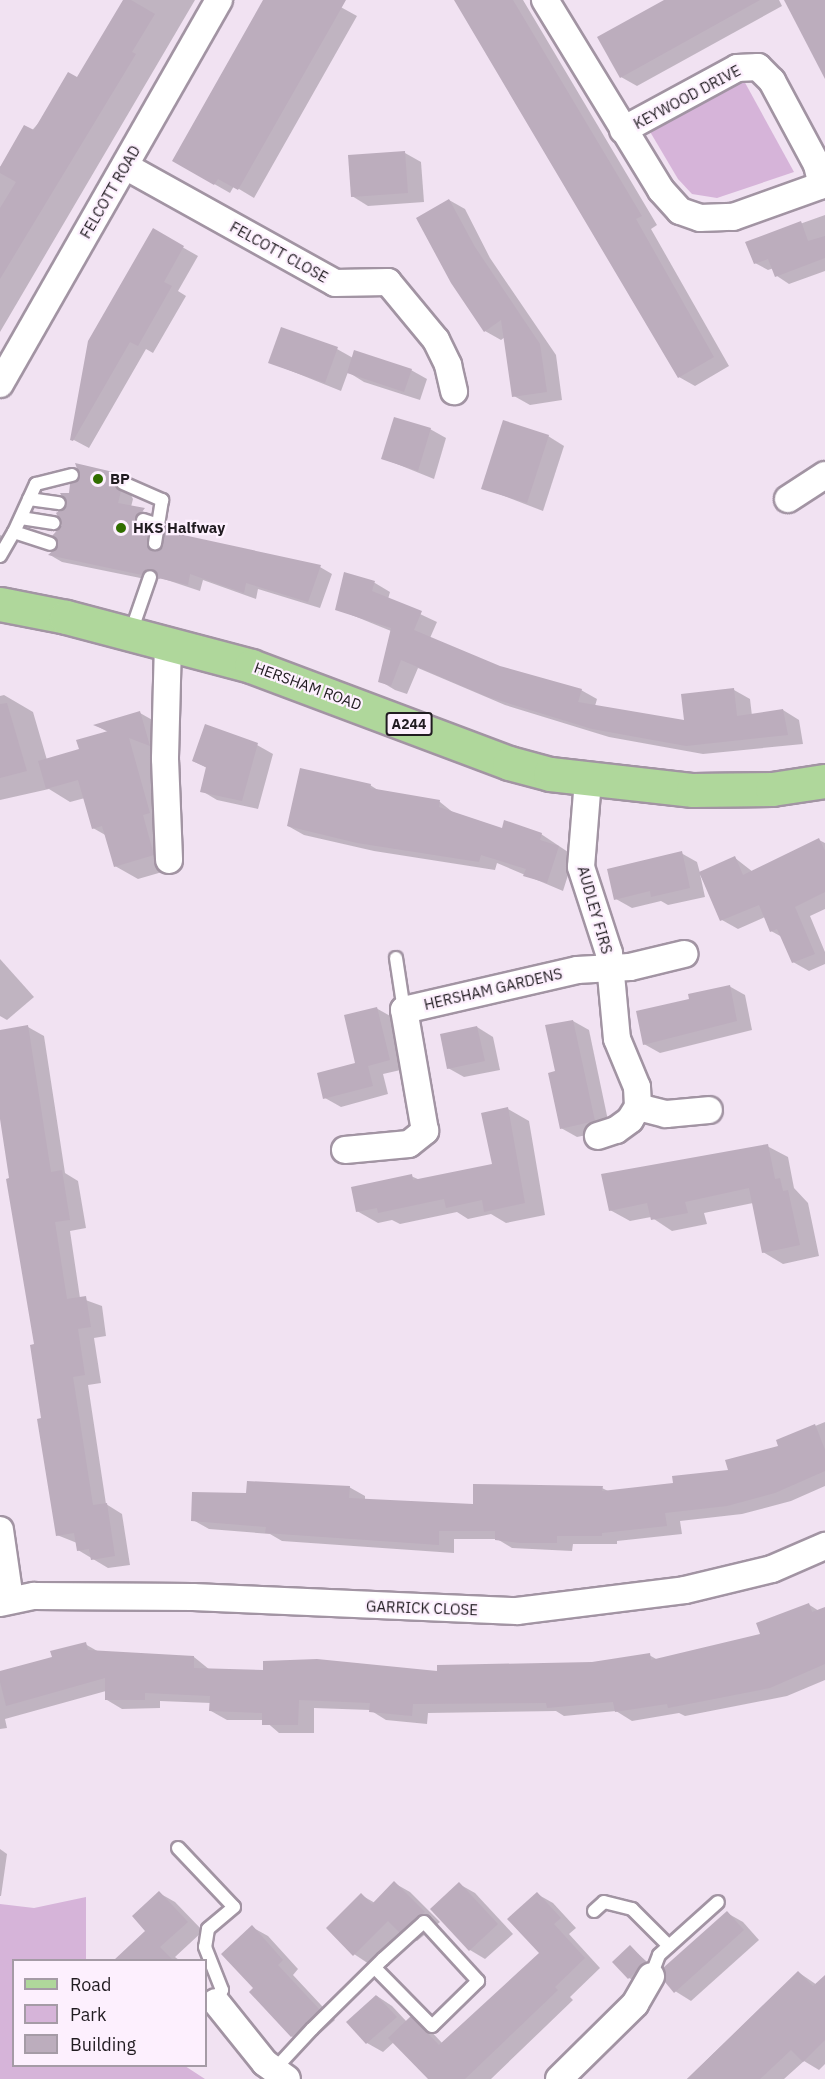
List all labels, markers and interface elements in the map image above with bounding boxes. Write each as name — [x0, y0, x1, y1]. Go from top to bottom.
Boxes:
street label: KEYWOOD DRIVE — [630, 61, 744, 133]
street label: FELCOTT ROAD — [76, 142, 144, 242]
street label: FELCOTT CLOSE — [227, 218, 331, 286]
place label: BP — [110, 470, 130, 488]
marker: BP — [91, 472, 105, 486]
place label: HKS Halfway — [133, 519, 225, 537]
marker: HKS Halfway — [114, 521, 128, 535]
street label: HERSHAM ROAD — [252, 658, 364, 714]
road number: A244 — [385, 713, 433, 735]
street label: AUDLEY FIRS — [574, 864, 616, 956]
street label: HERSHAM GARDENS — [422, 964, 564, 1014]
street label: GARRICK CLOSE — [366, 1597, 478, 1619]
legend — [12, 1959, 207, 2067]
text: Road — [70, 1973, 111, 1996]
text: Park — [70, 2003, 106, 2026]
text: Building — [70, 2033, 136, 2056]

